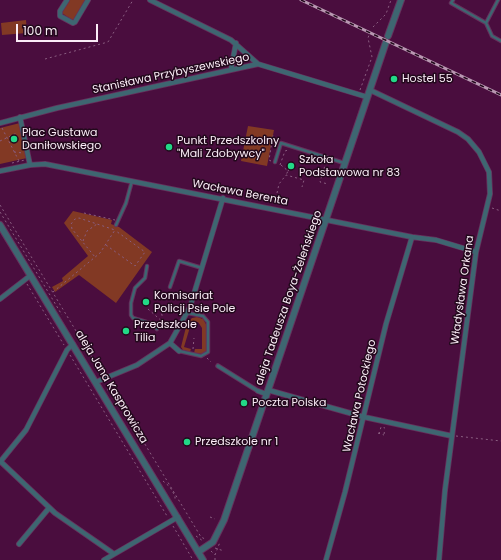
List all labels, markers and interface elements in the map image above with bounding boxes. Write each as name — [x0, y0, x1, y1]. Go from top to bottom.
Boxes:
scale bar — [18, 16, 100, 42]
text: 100 m — [23, 22, 57, 39]
street label: Stanisława Przybyszewskiego — [91, 51, 251, 97]
place label: Hostel 55 — [402, 72, 453, 86]
marker: Hostel 55 — [389, 74, 399, 84]
place label: Plac Gustawa Daniłowskiego — [22, 126, 101, 152]
marker: Plac Gustawa Daniłowskiego — [9, 134, 19, 144]
place label: Punkt Przedszkolny "Mali Zdobywcy" — [177, 134, 279, 160]
marker: Punkt Przedszkolny "Mali Zdobywcy" — [164, 142, 174, 152]
place label: Szkoła Podstawowa nr 83 — [299, 153, 400, 179]
marker: Szkoła Podstawowa nr 83 — [286, 161, 296, 171]
street label: Wacława Berenta — [191, 177, 289, 209]
street label: aleja Tadeusza Boya-Żeleńskiego — [253, 209, 325, 387]
street label: Władysława Orkana — [449, 235, 477, 345]
place label: Komisariat Policji Psie Pole — [154, 289, 235, 315]
marker: Komisariat Policji Psie Pole — [141, 297, 151, 307]
place label: Przedszkole Tilia — [134, 318, 197, 344]
marker: Przedszkole Tilia — [121, 326, 131, 336]
street label: aleja Jana Kasprowicza — [72, 328, 150, 446]
street label: Wacława Potockiego — [341, 338, 379, 454]
place label: Poczta Polska — [252, 396, 326, 410]
marker: Poczta Polska — [239, 398, 249, 408]
place label: Przedszkole nr 1 — [195, 435, 278, 449]
marker: Przedszkole nr 1 — [182, 437, 192, 447]

